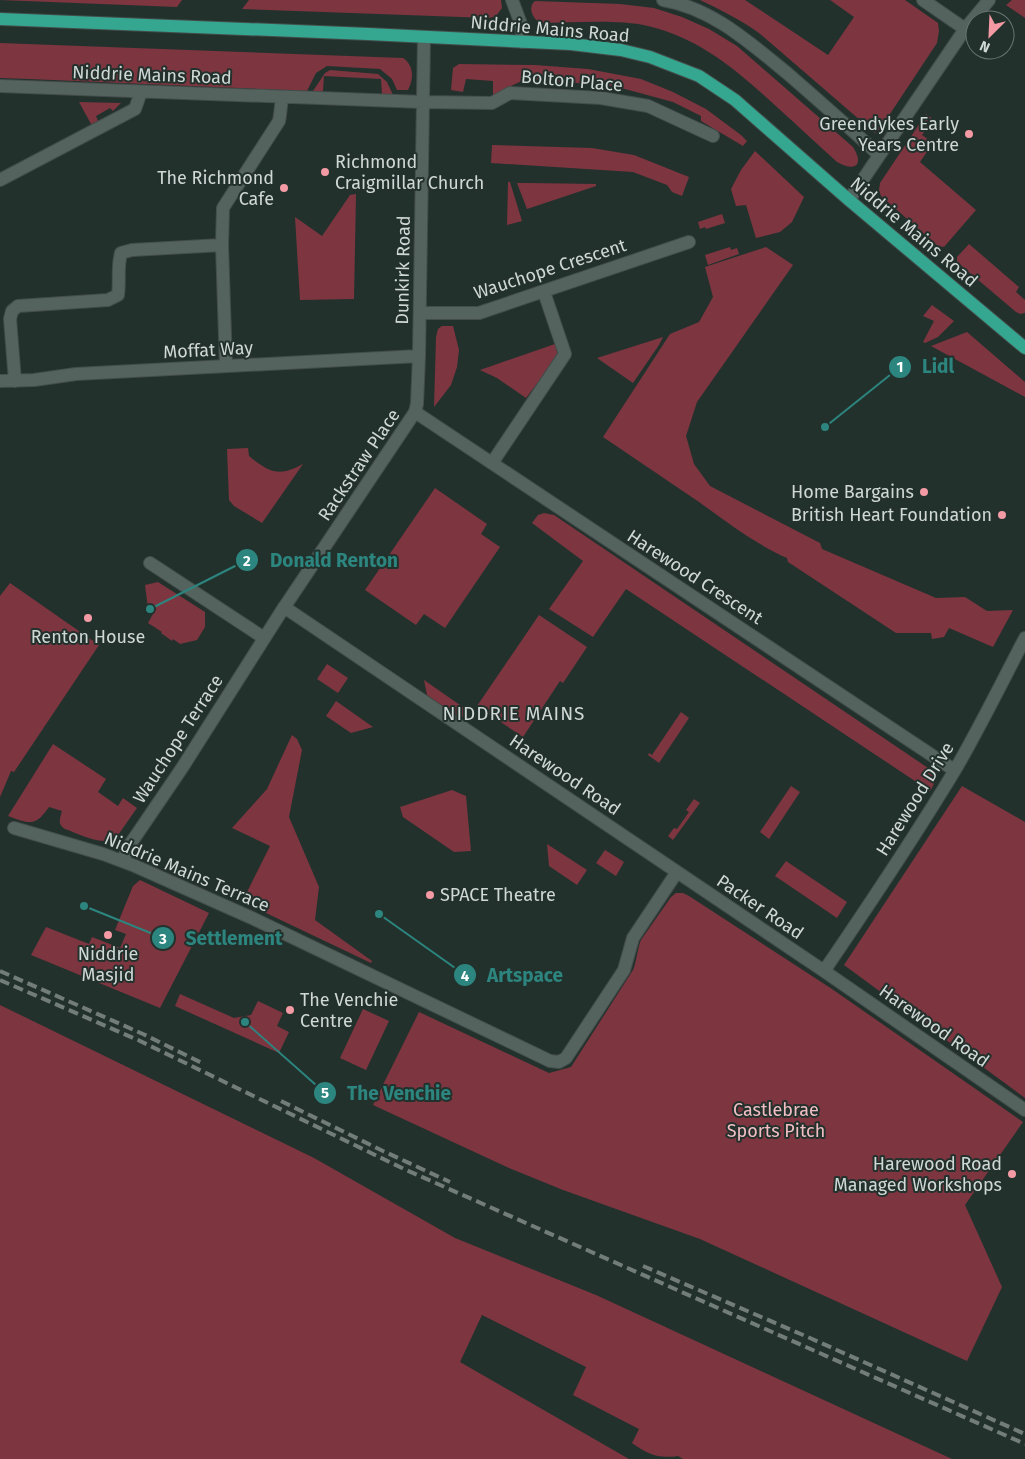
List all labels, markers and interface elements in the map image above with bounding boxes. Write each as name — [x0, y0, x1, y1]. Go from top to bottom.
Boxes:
north arrow — [965, 10, 1015, 60]
street label: Niddrie Mains Road — [470, 11, 630, 47]
text: N — [977, 37, 993, 56]
street label: Niddrie Mains Road — [72, 61, 232, 89]
street label: Bolton Place — [520, 66, 624, 96]
place label: Greendykes Early Years Centre — [819, 113, 959, 156]
marker: Greendykes Early Years Centre — [963, 128, 975, 140]
place label: Richmond Craigmillar Church — [335, 151, 484, 194]
marker: Richmond Craigmillar Church — [319, 166, 331, 178]
place label: The Richmond Cafe — [157, 167, 274, 210]
street label: Niddrie Mains Road — [846, 172, 982, 292]
marker: The Richmond Cafe — [278, 182, 290, 194]
street label: Dunkirk Road — [391, 215, 415, 325]
street label: Wauchope Crescent — [471, 234, 630, 304]
street label: Moffat Way — [163, 337, 254, 363]
callout: Lidl — [887, 350, 965, 384]
text: Lidl — [922, 355, 954, 378]
text: 1 — [897, 358, 903, 376]
street label: Rackstraw Place — [313, 405, 405, 525]
place label: Home Bargains — [791, 481, 914, 503]
marker: Home Bargains — [918, 486, 930, 498]
place label: British Heart Foundation — [791, 504, 992, 526]
marker: British Heart Foundation — [996, 509, 1008, 521]
street label: Harewood Crescent — [623, 525, 767, 629]
callout: Donald Renton — [235, 543, 408, 577]
text: Donald Renton — [270, 549, 398, 572]
text: 2 — [243, 552, 251, 570]
marker: Renton House — [82, 612, 94, 624]
place label: Renton House — [31, 626, 145, 648]
street label: Wauchope Terrace — [128, 671, 228, 807]
district label: NIDDRIE MAINS — [443, 702, 585, 725]
street label: Harewood Road — [505, 730, 625, 820]
street label: Harewood Drive — [871, 738, 959, 860]
street label: Niddrie Mains Terrace — [101, 827, 273, 917]
street label: Packer Road — [712, 870, 808, 944]
place label: SPACE Theatre — [440, 884, 556, 906]
marker: SPACE Theatre — [424, 889, 436, 901]
callout: Settlement — [151, 921, 292, 955]
text: Settlement — [186, 927, 283, 950]
marker: Niddrie Masjid — [102, 929, 114, 941]
text: 3 — [158, 930, 167, 948]
place label: Niddrie Masjid — [78, 943, 138, 986]
callout: Artspace — [452, 958, 574, 992]
text: Artspace — [486, 964, 563, 987]
text: 4 — [461, 967, 470, 985]
street label: Harewood Road — [875, 980, 993, 1072]
place label: The Venchie Centre — [300, 989, 398, 1032]
marker: The Venchie Centre — [284, 1004, 296, 1016]
callout: The Venchie — [312, 1076, 461, 1110]
text: The Venchie — [347, 1082, 451, 1105]
text: 5 — [321, 1084, 329, 1102]
park label: Castlebrae Sports Pitch — [727, 1099, 825, 1142]
place label: Harewood Road Managed Workshops — [834, 1153, 1002, 1196]
marker: Harewood Road Managed Workshops — [1006, 1168, 1018, 1180]

